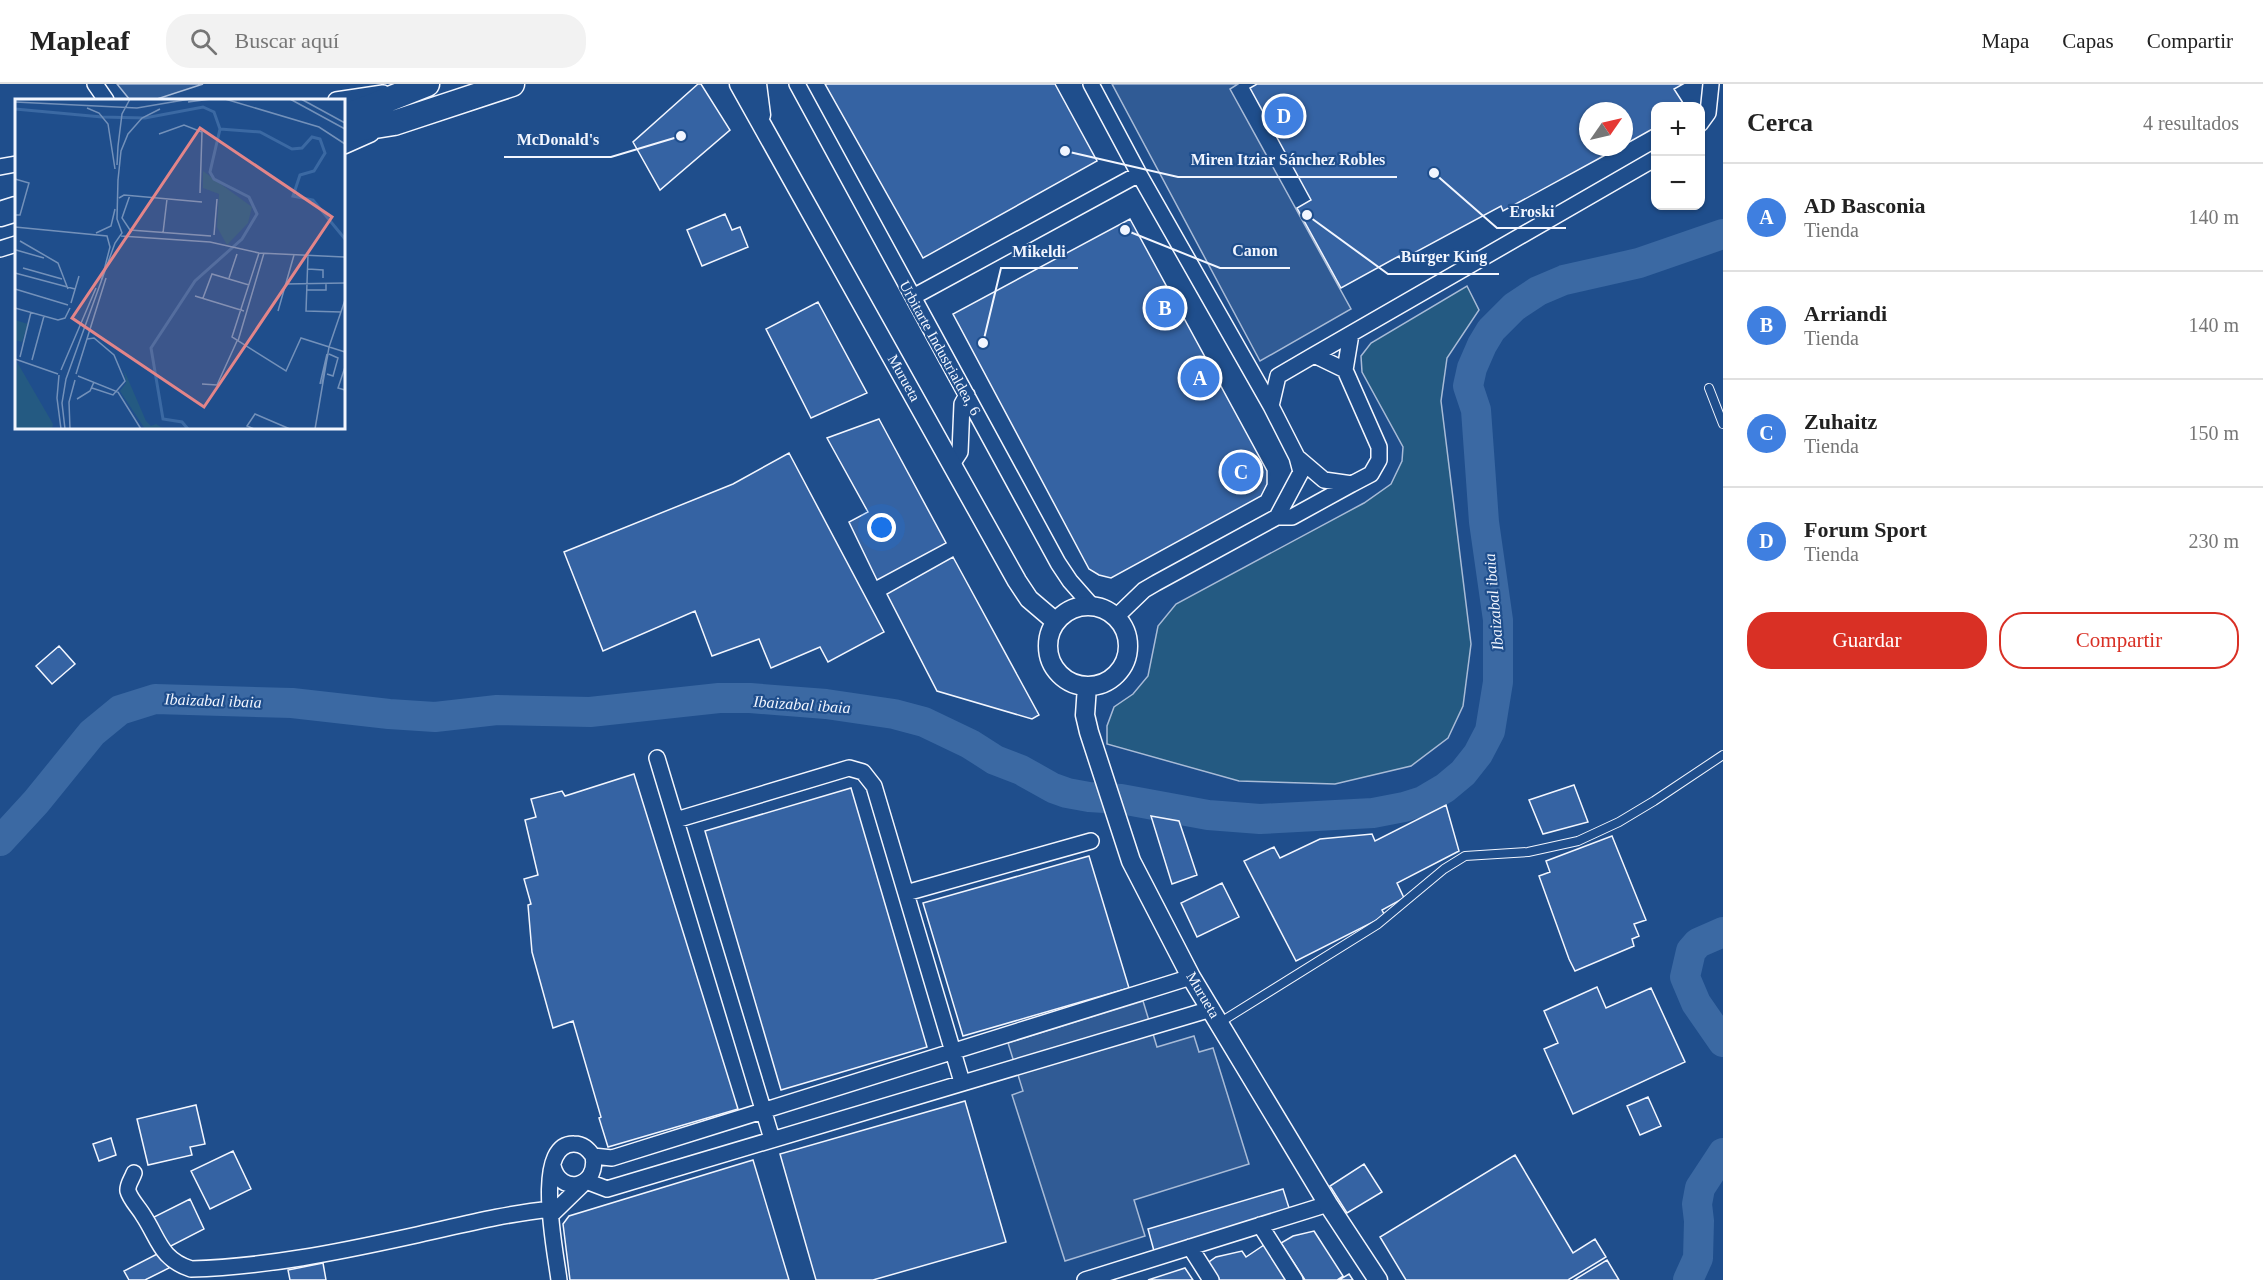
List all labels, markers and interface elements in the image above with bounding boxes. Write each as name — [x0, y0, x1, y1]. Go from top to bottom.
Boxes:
search box — [166, 14, 586, 68]
text: Mapleaf — [30, 25, 130, 56]
icon: search — [187, 25, 220, 58]
text: Buscar aquí — [235, 28, 339, 53]
text: Mapa — [1982, 29, 2029, 53]
text: Capas — [2062, 29, 2114, 53]
text: Compartir — [2147, 29, 2233, 53]
pin: D — [1264, 93, 1304, 138]
inset map — [15, 99, 345, 429]
north arrow — [1579, 102, 1633, 156]
map controls — [1651, 102, 1705, 210]
button: + — [1651, 102, 1705, 156]
text: Cerca — [1747, 108, 1813, 137]
text: 4 resultados — [2143, 112, 2239, 134]
callout: McDonald's — [504, 123, 611, 157]
text: McDonald's — [517, 131, 599, 148]
callout: Miren Itziar Sánchez Robles — [1178, 143, 1397, 177]
text: Miren Itziar Sánchez Robles — [1191, 151, 1385, 168]
button: − — [1651, 156, 1705, 210]
text: AD Basconia — [1804, 193, 1926, 218]
callout: Eroski — [1497, 194, 1566, 228]
text: Eroski — [1509, 203, 1555, 220]
text: A — [1759, 206, 1774, 228]
text: 140 m — [2188, 206, 2239, 228]
text: Tienda — [1804, 219, 1859, 241]
callout: Mikeldi — [1001, 234, 1078, 268]
callout: Canon — [1220, 234, 1290, 268]
callout: Burger King — [1388, 240, 1499, 274]
text: Canon — [1232, 242, 1278, 259]
text: Mikeldi — [1012, 243, 1066, 260]
text: Burger King — [1401, 248, 1487, 266]
street label: Urbitarte Industrialdea, 6 — [896, 278, 984, 418]
pin: B — [1146, 286, 1184, 330]
text: Arriandi — [1804, 301, 1887, 326]
text: B — [1760, 314, 1773, 336]
text: 140 m — [2188, 314, 2239, 336]
text: Tienda — [1804, 327, 1859, 349]
street label: Murueta — [885, 352, 923, 404]
pin: A — [1180, 356, 1220, 400]
text: Zuhaitz — [1804, 409, 1877, 434]
text: C — [1759, 422, 1774, 444]
text: 150 m — [2188, 422, 2239, 444]
text: Tienda — [1804, 435, 1859, 457]
pin: C — [1222, 450, 1260, 494]
your location — [867, 513, 896, 542]
text: Forum Sport — [1804, 517, 1927, 542]
text: D — [1759, 530, 1774, 552]
text: 230 m — [2188, 530, 2239, 552]
text: Tienda — [1804, 543, 1859, 565]
water label: Ibaizabal ibaia — [1481, 553, 1506, 652]
button: Guardar — [1747, 612, 1987, 669]
button: Compartir — [1999, 612, 2239, 669]
water label: Ibaizabal ibaia — [163, 690, 262, 711]
water label: Ibaizabal ibaia — [752, 693, 851, 716]
street label: Murueta — [1183, 969, 1223, 1021]

